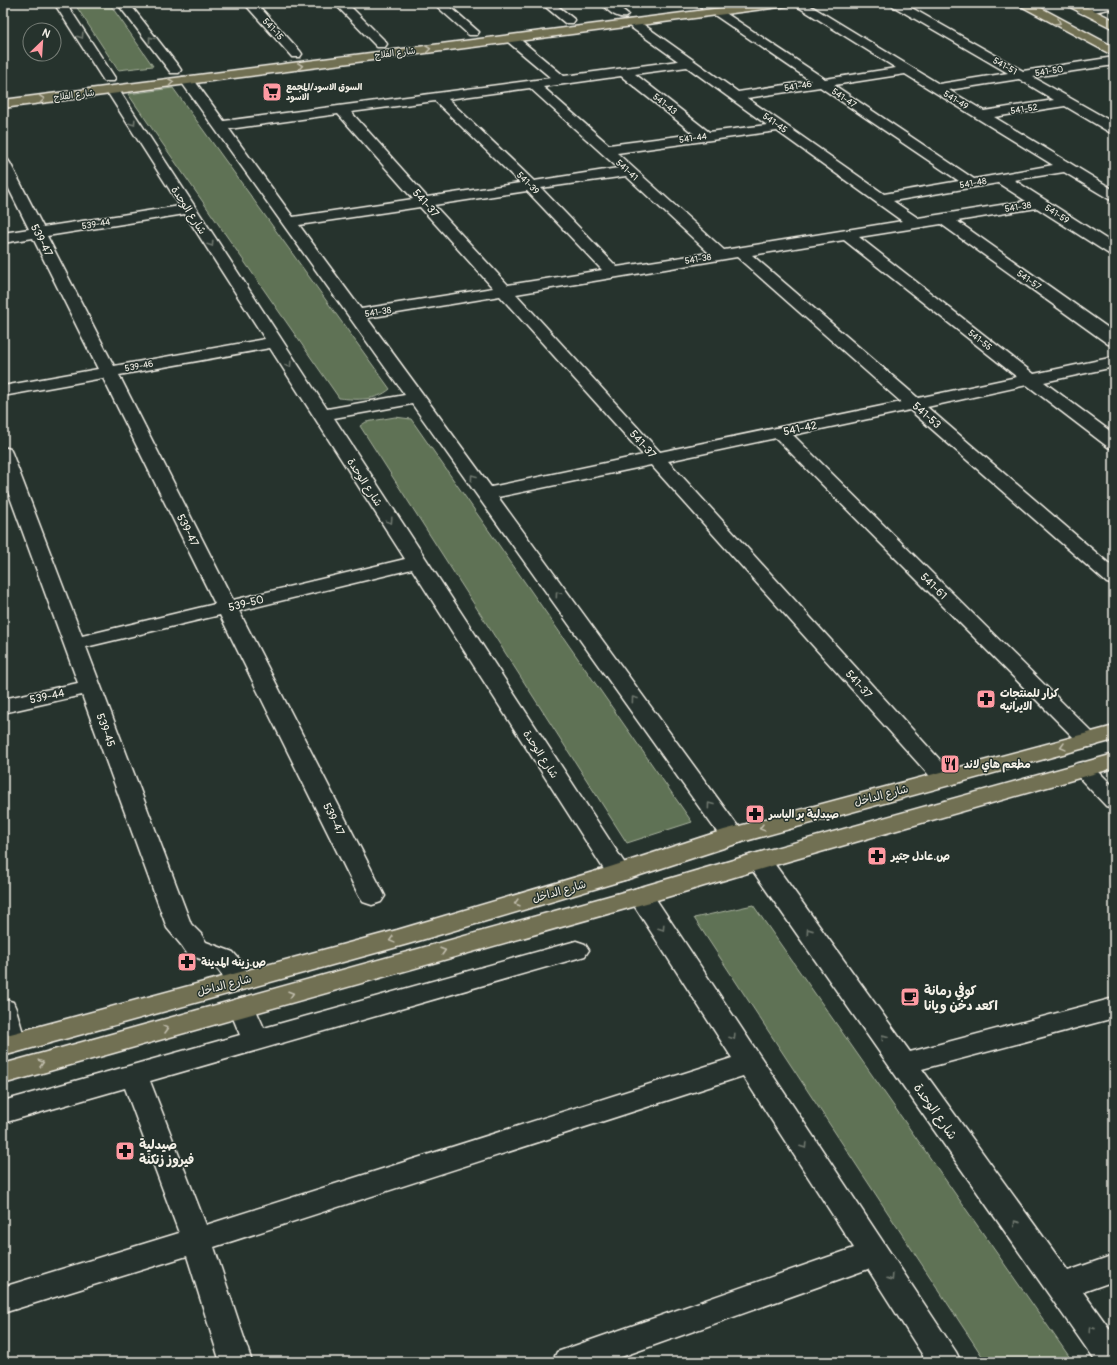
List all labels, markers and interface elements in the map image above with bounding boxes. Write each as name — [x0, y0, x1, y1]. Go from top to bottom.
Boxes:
street label: 541-15 — [260, 16, 285, 43]
one-way arrow — [1053, 17, 1061, 24]
north arrow — [22, 22, 62, 62]
text: N — [40, 26, 53, 41]
one-way arrow — [76, 32, 84, 39]
one-way arrow — [149, 36, 156, 43]
one-way arrow — [425, 45, 432, 54]
street label: شارع الفلاح — [374, 46, 416, 61]
street label: 541-51 — [991, 55, 1019, 78]
one-way arrow — [296, 62, 303, 71]
street label: 541-50 — [1034, 64, 1064, 79]
one-way arrow — [168, 78, 174, 87]
street label: 541-46 — [783, 79, 813, 94]
supermarket icon: السوق الاسود/المجمع الاسود — [261, 81, 283, 103]
place label: السوق الاسود/المجمع الاسود — [286, 82, 362, 103]
street label: 541-47 — [829, 86, 858, 111]
street label: شارع الفلاح — [53, 88, 95, 103]
street label: 541-49 — [941, 89, 971, 113]
street label: 541-43 — [650, 92, 679, 117]
one-way arrow — [39, 95, 45, 104]
street label: 541-52 — [1010, 102, 1038, 117]
street label: 541-45 — [760, 111, 789, 136]
one-way arrow — [128, 119, 136, 126]
street label: 541-44 — [678, 131, 708, 146]
street label: 541-41 — [613, 158, 640, 183]
street label: 541-39 — [514, 170, 541, 197]
street label: 541-48 — [959, 176, 988, 191]
street label: شارع الوحدة — [166, 184, 209, 238]
street label: 541-37 — [410, 187, 442, 220]
street label: 541-38 — [1004, 200, 1033, 215]
street label: 541-59 — [1042, 202, 1071, 227]
street label: 539-44 — [81, 217, 112, 232]
street label: 539-47 — [28, 222, 55, 259]
one-way arrow — [206, 240, 214, 247]
street label: 541-38 — [684, 252, 713, 267]
street label: 541-57 — [1014, 268, 1043, 293]
street label: 541-38 — [364, 305, 393, 320]
street label: 541-55 — [966, 328, 994, 353]
street label: 539-46 — [124, 359, 154, 374]
one-way arrow — [285, 360, 292, 367]
street label: 541-53 — [910, 400, 944, 431]
street label: 541-42 — [782, 419, 818, 438]
street label: 541-37 — [627, 428, 659, 461]
street label: شارع الوحدة — [342, 456, 385, 510]
one-way arrow — [470, 474, 478, 481]
street label: 539-47 — [174, 512, 201, 549]
one-way arrow — [386, 517, 393, 524]
street label: 541-61 — [918, 570, 950, 602]
one-way arrow — [555, 591, 562, 598]
street label: 539-50 — [227, 593, 265, 614]
street label: 541-37 — [843, 668, 875, 701]
street label: 539-44 — [29, 686, 66, 707]
place label: كرار للمنتجات الايرانيه — [1000, 687, 1059, 713]
pharmacy icon: كرار للمنتجات الايرانيه — [975, 688, 997, 710]
one-way arrow — [632, 697, 639, 704]
street label: 539-45 — [93, 712, 118, 749]
street label: شارع الوحدة — [518, 728, 561, 782]
one-way arrow — [1060, 742, 1067, 751]
restaurant icon: مطعم هاي لاند — [939, 753, 961, 775]
place label: مطعم هاي لاند — [964, 758, 1031, 773]
street label: شارع الداخل — [853, 782, 910, 811]
street label: 539-47 — [320, 801, 347, 838]
one-way arrow — [708, 802, 715, 809]
pharmacy icon: صيدلية بر الياسر — [744, 803, 766, 825]
place label: صيدلية بر الياسر — [768, 808, 839, 821]
one-way arrow — [758, 823, 765, 832]
pharmacy icon: ص.عادل جثير — [866, 845, 888, 867]
place label: ص.عادل جثير — [890, 850, 950, 863]
street label: شارع الداخل — [531, 878, 588, 907]
one-way arrow — [514, 898, 521, 907]
one-way arrow — [657, 924, 665, 931]
one-way arrow — [807, 929, 814, 936]
one-way arrow — [389, 935, 396, 944]
one-way arrow — [440, 947, 447, 956]
pharmacy icon: ص.زينه المدينة — [176, 951, 198, 973]
place label: ص.زينه المدينة — [201, 956, 266, 969]
street label: شارع الداخل — [196, 972, 253, 1001]
place label: كوفي رمانة اكعد دخن ويانا — [924, 981, 998, 1014]
cafe icon: كوفي رمانة اكعد دخن ويانا — [899, 986, 921, 1008]
one-way arrow — [287, 990, 294, 999]
one-way arrow — [162, 1025, 169, 1034]
one-way arrow — [729, 1033, 736, 1040]
one-way arrow — [882, 1035, 889, 1042]
one-way arrow — [37, 1059, 44, 1068]
street label: شارع الوحدة — [909, 1080, 960, 1143]
place label: صيدلية فيروز زنكنة — [139, 1137, 194, 1168]
pharmacy icon: صيدلية فيروز زنكنة — [114, 1140, 136, 1162]
one-way arrow — [800, 1142, 807, 1149]
one-way arrow — [1014, 1221, 1021, 1228]
one-way arrow — [886, 1274, 894, 1281]
one-way arrow — [1089, 1327, 1096, 1334]

